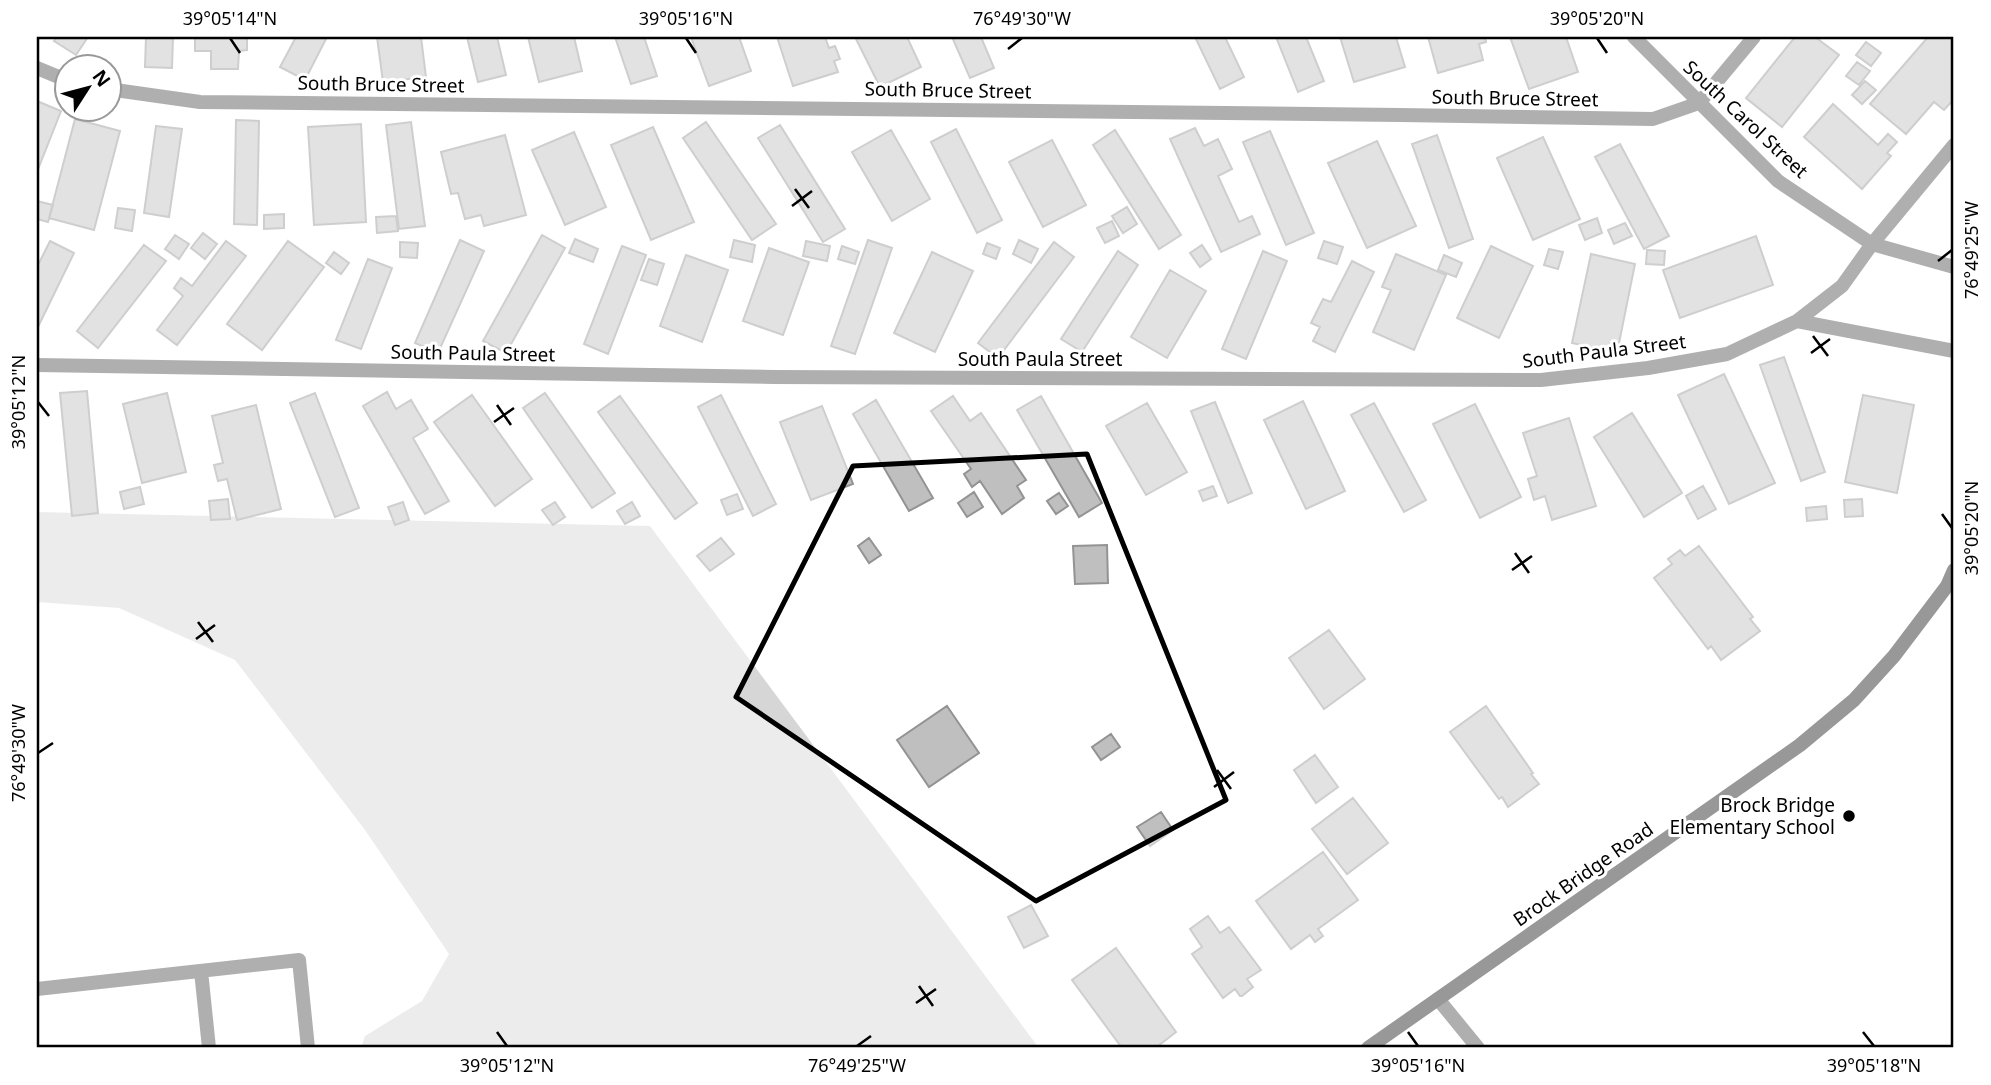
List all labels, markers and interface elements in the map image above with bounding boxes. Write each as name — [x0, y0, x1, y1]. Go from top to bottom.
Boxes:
text: 39°05'14"N — [183, 6, 277, 30]
text: 39°05'16"N — [639, 6, 733, 30]
text: 76°49'30"W — [973, 6, 1071, 30]
text: 39°05'20"N — [1550, 6, 1644, 30]
north arrow — [52, 52, 122, 122]
street label: South Carol Street — [1678, 54, 1814, 184]
text: N — [87, 64, 117, 92]
street label: South Bruce Street — [297, 70, 465, 98]
street label: South Bruce Street — [864, 76, 1032, 104]
street label: South Bruce Street — [1431, 84, 1599, 112]
text: 76°49'25"W — [1959, 201, 1983, 299]
street label: South Paula Street — [1521, 328, 1687, 374]
street label: South Paula Street — [390, 339, 556, 367]
street label: South Paula Street — [958, 346, 1122, 372]
text: 39°05'12"N — [6, 355, 30, 449]
text: 39°05'20"N — [1959, 481, 1983, 575]
text: 76°49'30"W — [6, 704, 30, 802]
place label: Brock Bridge Elementary School — [1669, 792, 1835, 840]
marker: Brock Bridge Elementary School — [1841, 808, 1857, 824]
street label: Brock Bridge Road — [1508, 816, 1658, 932]
text: 39°05'12"N — [460, 1053, 554, 1077]
text: 76°49'25"W — [808, 1053, 906, 1077]
text: 39°05'16"N — [1371, 1053, 1465, 1077]
text: 39°05'18"N — [1827, 1053, 1921, 1077]

